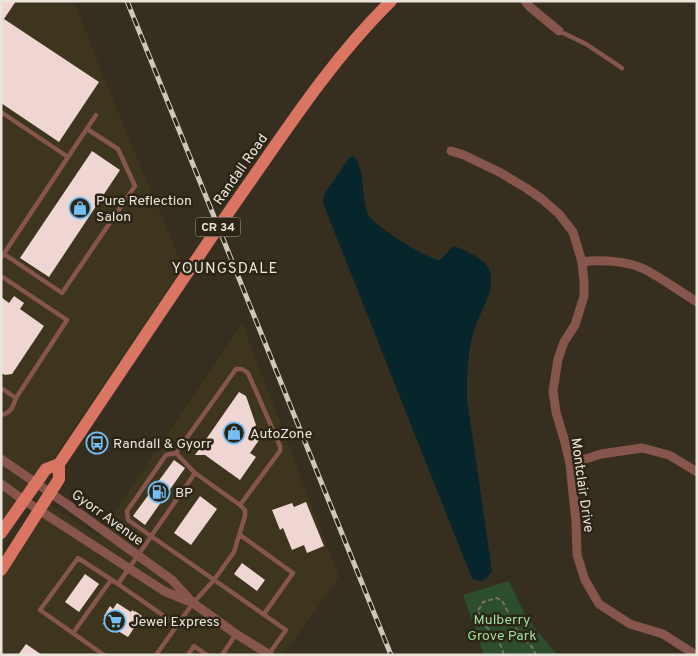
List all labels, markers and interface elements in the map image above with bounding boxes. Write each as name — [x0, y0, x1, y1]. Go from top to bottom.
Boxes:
street label: Randall Road — [210, 131, 272, 209]
place label: Pure Reflection Salon — [96, 193, 192, 226]
shop icon: Pure Reflection Salon — [68, 196, 92, 220]
road number: CR 34 — [196, 218, 240, 236]
district label: YOUNGSDALE — [171, 260, 279, 279]
shop icon: AutoZone — [222, 421, 246, 445]
place label: AutoZone — [250, 426, 312, 443]
bus stop icon: Randall & Gyorr — [85, 431, 109, 455]
place label: Randall & Gyorr — [113, 436, 212, 453]
street label: Montclair Drive — [566, 437, 597, 534]
fuel station icon: BP — [147, 480, 171, 504]
place label: BP — [175, 485, 193, 502]
street label: Gyorr Avenue — [68, 486, 146, 550]
supermarket icon: Jewel Express — [103, 609, 127, 633]
park label: Mulberry Grove Park — [467, 612, 537, 645]
place label: Jewel Express — [131, 614, 220, 631]

